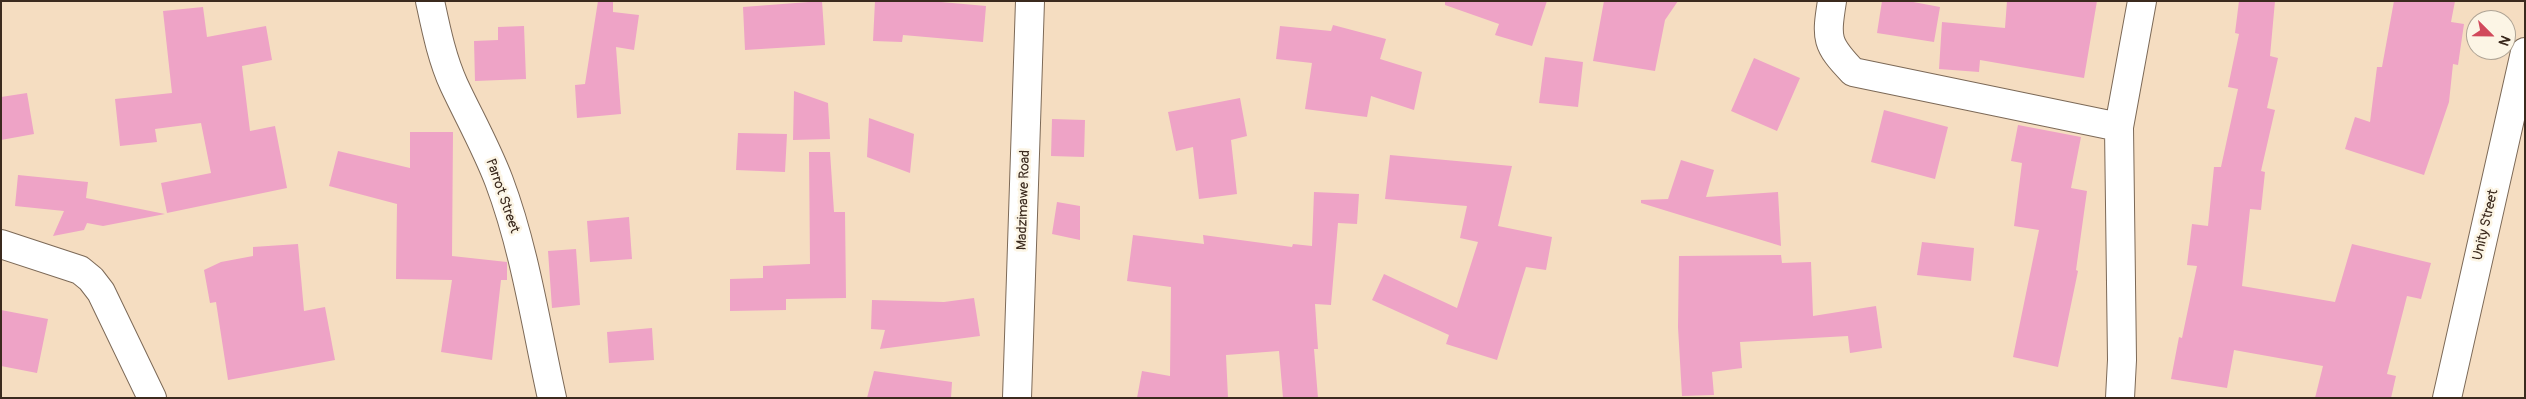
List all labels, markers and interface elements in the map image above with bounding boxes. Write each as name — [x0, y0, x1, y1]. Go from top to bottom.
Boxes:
north arrow — [2466, 10, 2516, 60]
text: N — [2495, 33, 2514, 48]
street label: Madzimawe Road — [1014, 150, 1034, 250]
street label: Parrot Street — [481, 157, 523, 235]
street label: Unity Street — [2470, 188, 2502, 262]

